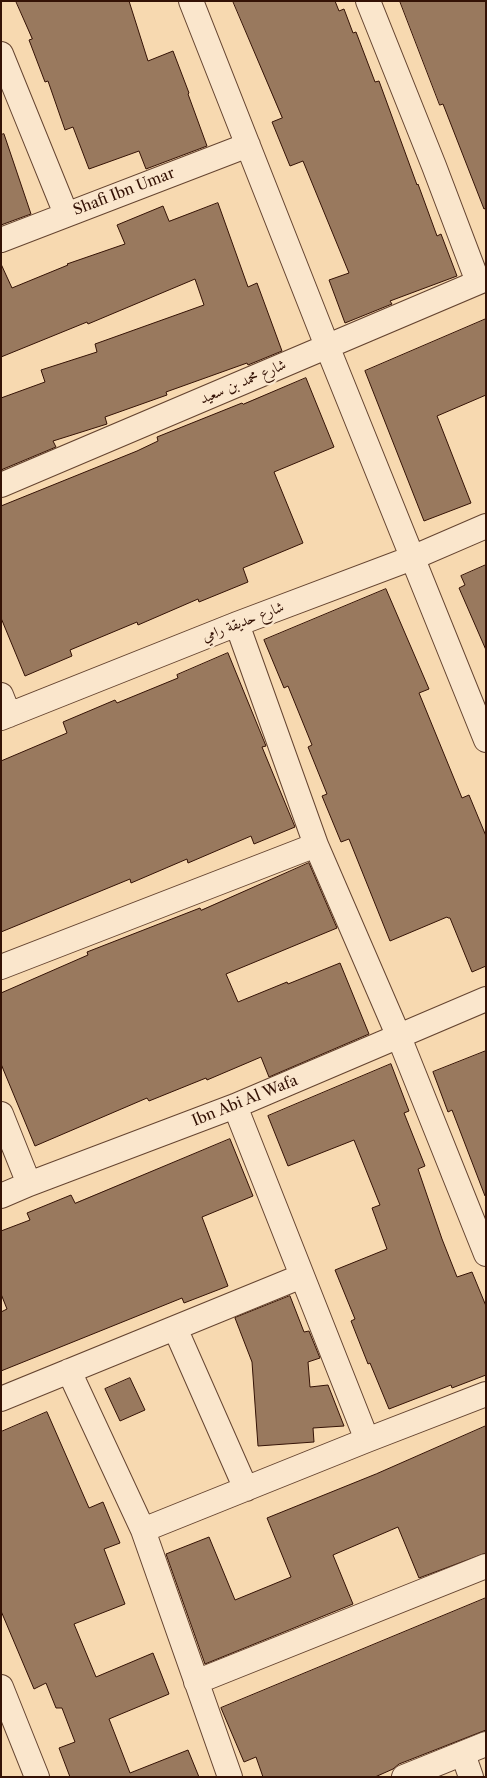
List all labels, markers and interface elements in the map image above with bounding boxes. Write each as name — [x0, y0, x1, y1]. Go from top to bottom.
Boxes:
street label: Shafi Ibn Umar — [71, 164, 177, 220]
street label: شارع محمد بن سعيد — [197, 356, 289, 408]
street label: شارع حديقة رامي — [199, 598, 287, 646]
street label: Ibn Abi Al Wafa — [189, 1072, 301, 1130]

